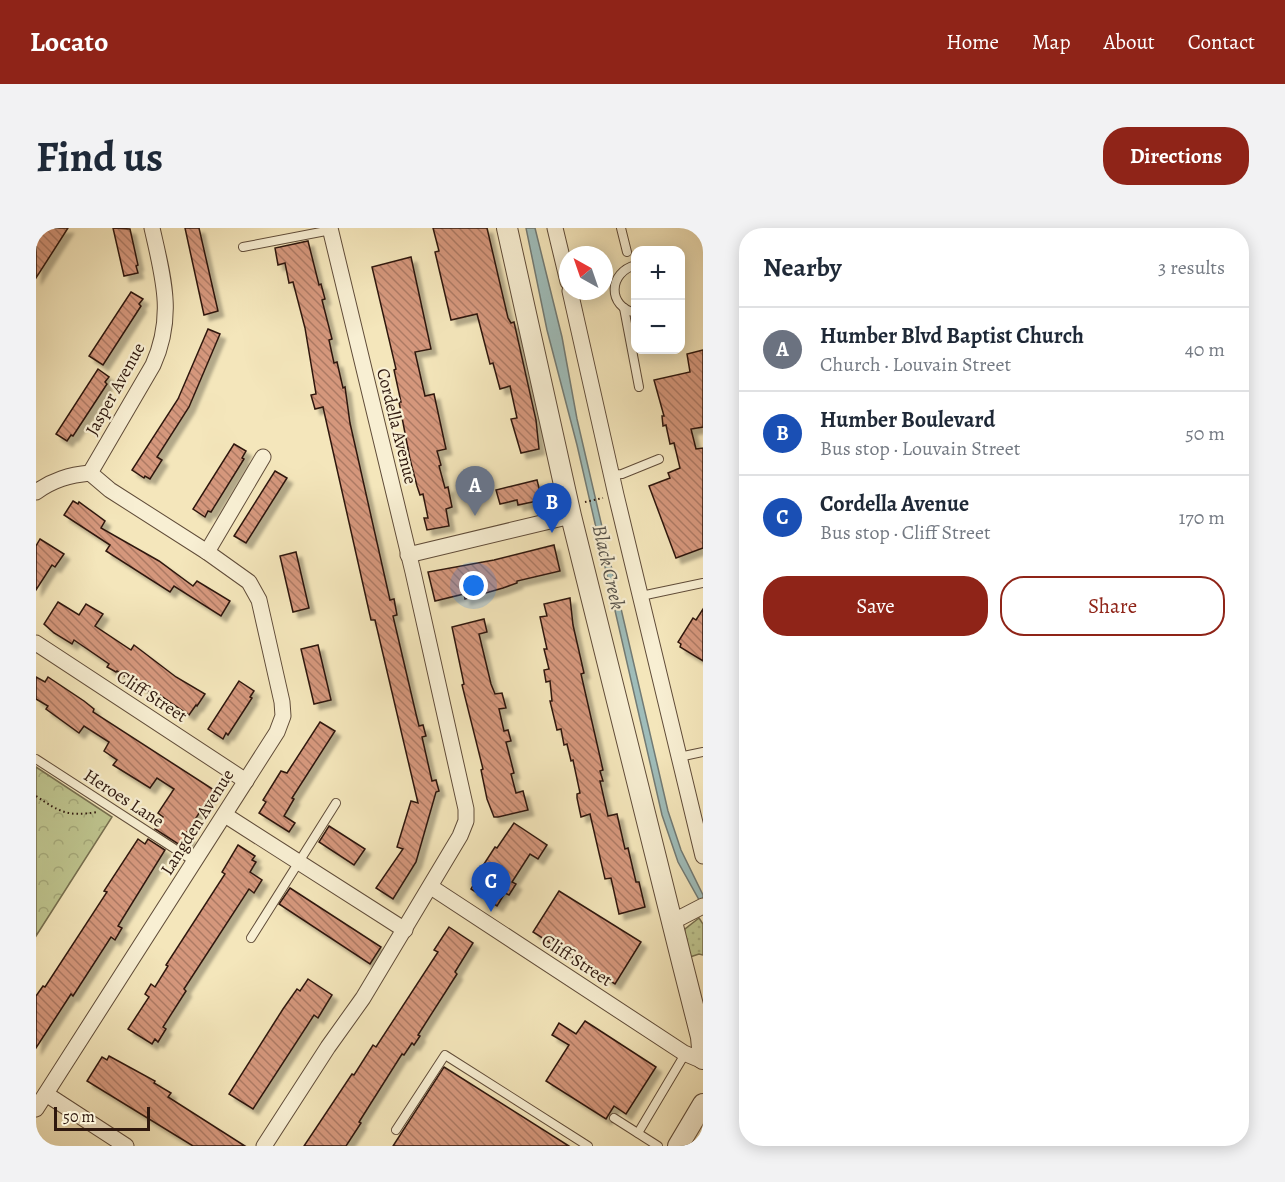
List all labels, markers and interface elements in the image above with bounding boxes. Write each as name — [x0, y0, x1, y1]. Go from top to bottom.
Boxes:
text: Locato — [30, 23, 108, 61]
text: Home — [946, 28, 999, 56]
text: Map — [1032, 28, 1070, 56]
text: About — [1103, 28, 1155, 56]
text: Contact — [1188, 28, 1255, 56]
button: Directions — [1103, 127, 1249, 185]
text: Find us — [36, 128, 163, 185]
north arrow — [559, 246, 613, 300]
map controls — [631, 246, 685, 354]
button: + — [631, 246, 685, 300]
text: Nearby — [763, 250, 842, 285]
text: 3 results — [1158, 254, 1225, 281]
button: − — [631, 300, 685, 354]
text: Humber Blvd Baptist Church — [820, 321, 1084, 351]
text: A — [776, 336, 789, 363]
text: 40 m — [1185, 336, 1225, 363]
street label: Jasper Avenue — [80, 338, 150, 440]
text: Church · Louvain Street — [820, 351, 1011, 378]
street label: Cordella Avenue — [371, 366, 423, 486]
text: Humber Boulevard — [820, 405, 995, 435]
text: B — [776, 420, 789, 447]
text: 50 m — [1185, 420, 1225, 447]
text: Bus stop · Louvain Street — [820, 435, 1020, 462]
pin: A — [456, 466, 494, 516]
pin: B — [532, 484, 572, 533]
text: Cordella Avenue — [820, 489, 969, 519]
text: C — [776, 504, 789, 531]
text: 170 m — [1179, 504, 1225, 531]
text: Bus stop · Cliff Street — [820, 519, 991, 546]
water label: Black Creek — [586, 522, 631, 612]
your location — [459, 571, 488, 600]
button: Save — [763, 576, 988, 636]
button: Share — [1000, 576, 1225, 636]
street label: Cliff Street — [112, 664, 192, 728]
street label: Heroes Lane — [79, 763, 169, 833]
street label: Langden Avenue — [155, 764, 239, 880]
pin: C — [472, 862, 510, 912]
street label: Cliff Street — [537, 928, 617, 992]
scale bar — [54, 1104, 150, 1132]
text: 50 m — [63, 1106, 95, 1128]

